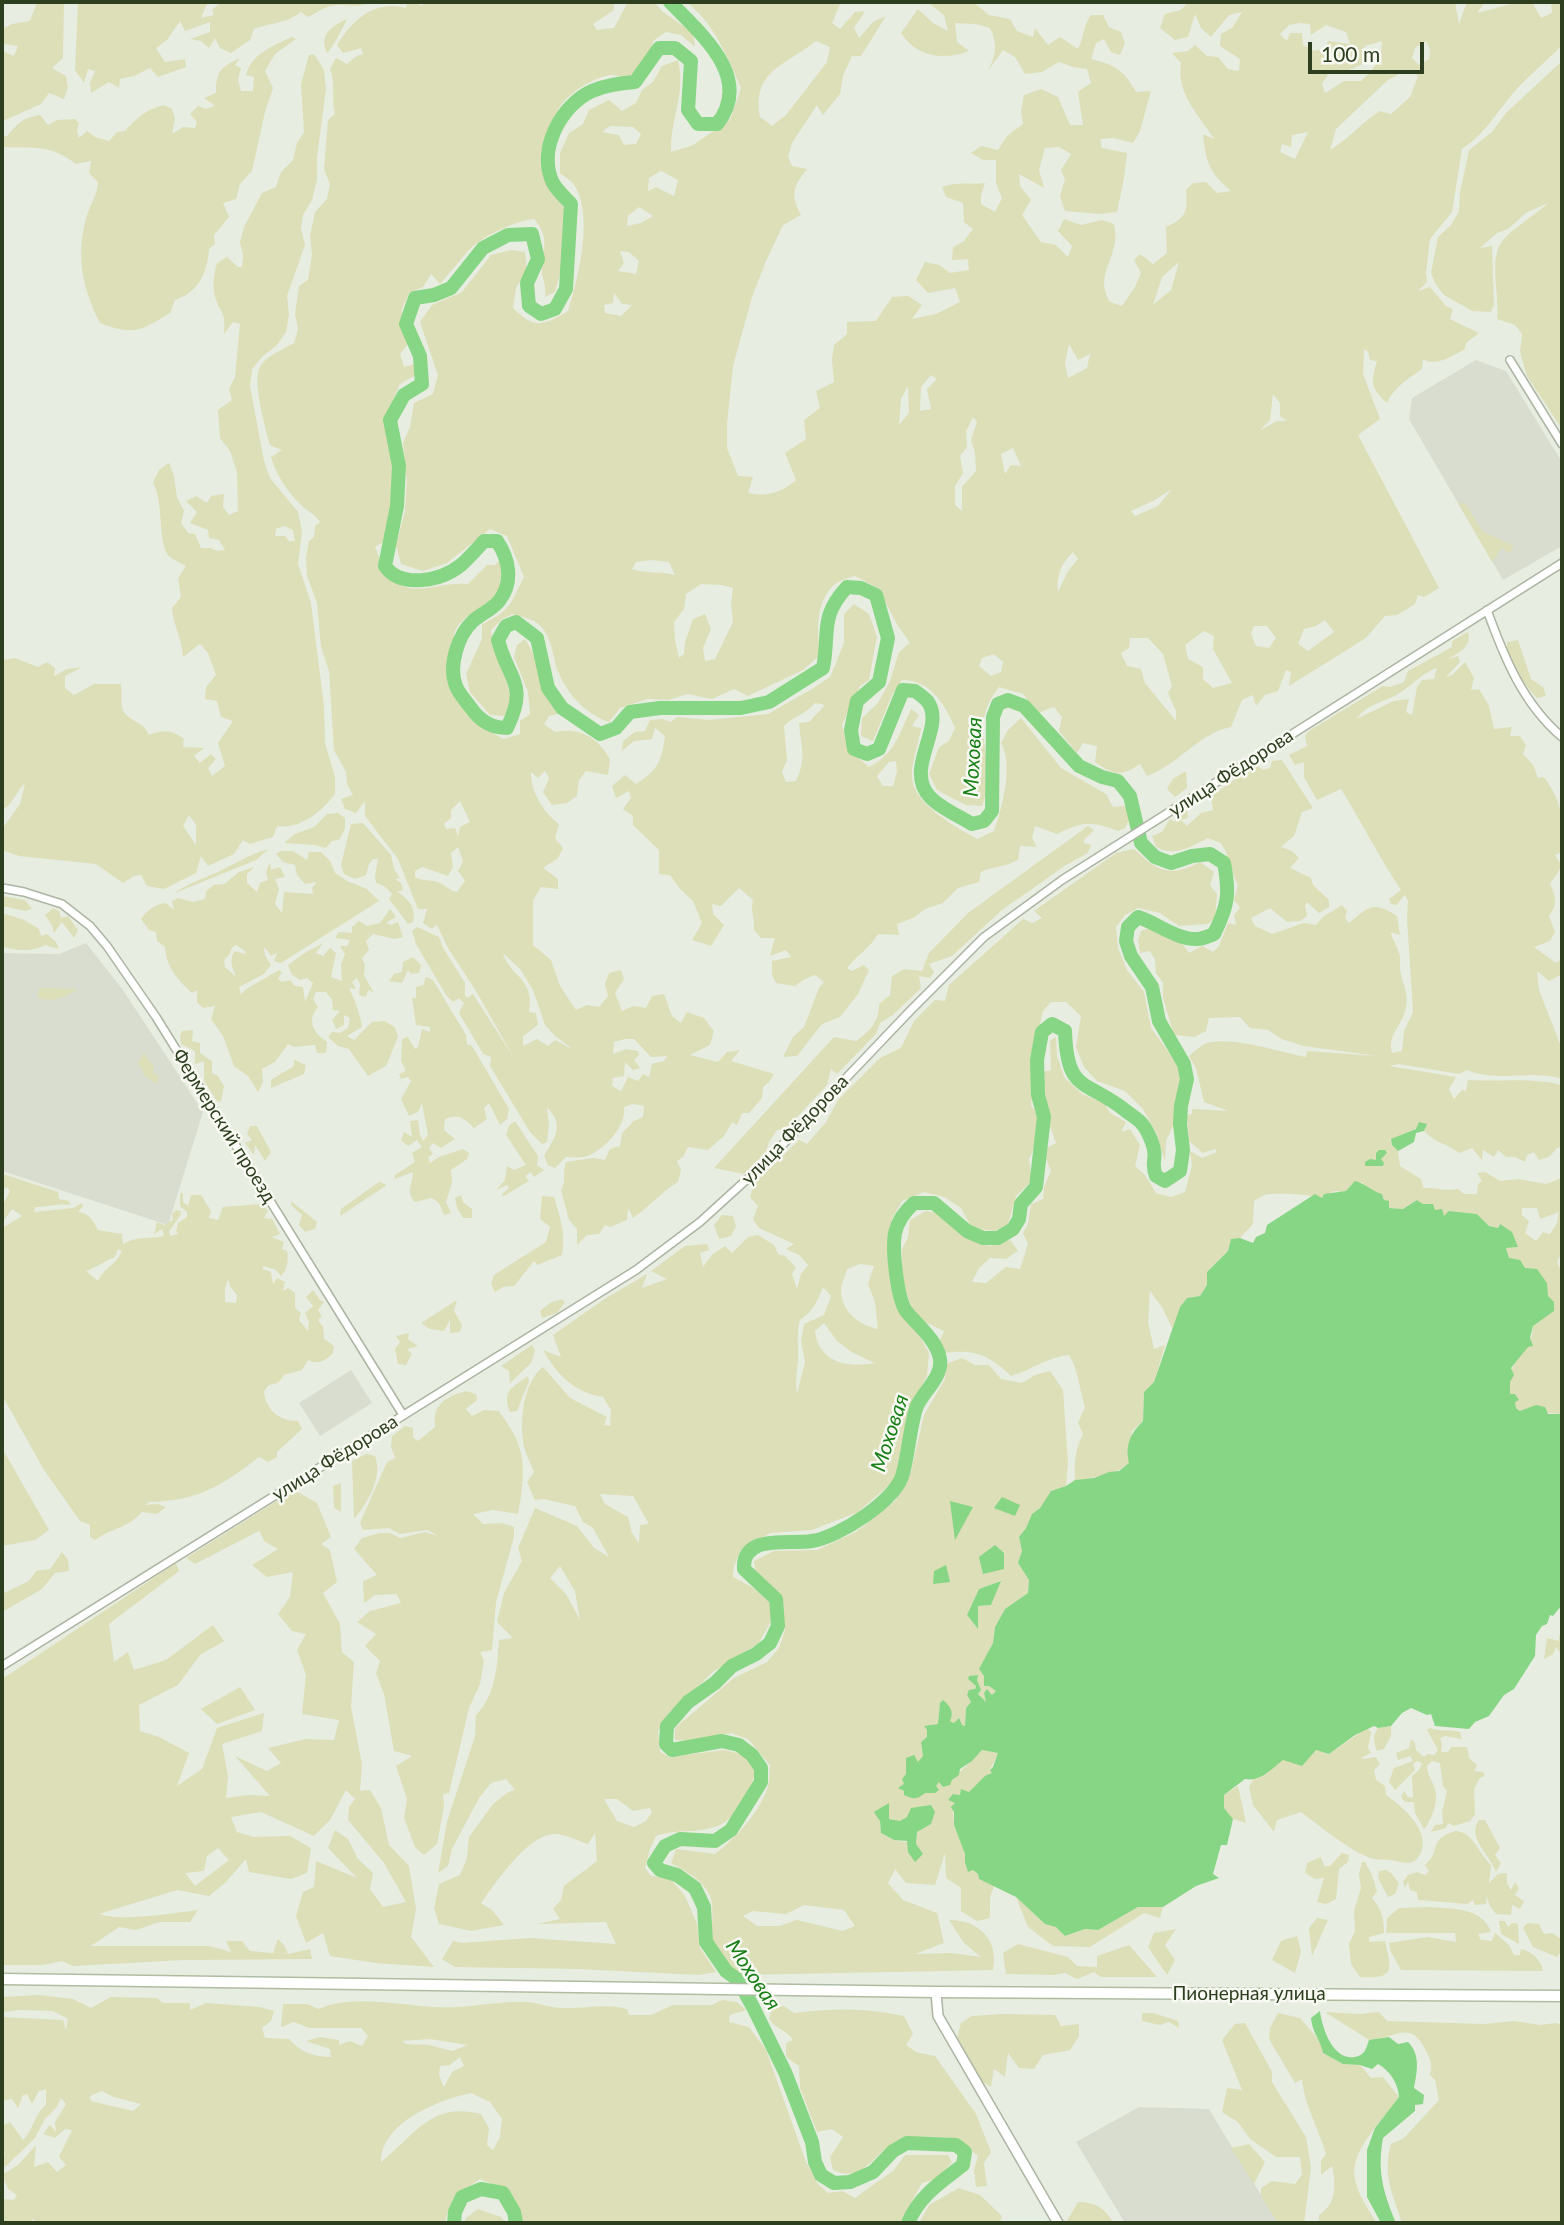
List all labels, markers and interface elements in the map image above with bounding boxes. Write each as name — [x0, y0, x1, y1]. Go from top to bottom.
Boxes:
scale bar — [1312, 28, 1428, 72]
text: 100 m — [1321, 41, 1380, 66]
water label: Моховая — [958, 717, 988, 797]
street label: улица Фёдорова — [1164, 724, 1298, 822]
street label: Фермерский проезд — [167, 1045, 281, 1207]
street label: улица Фёдорова — [737, 1070, 853, 1190]
water label: Моховая — [866, 1391, 914, 1475]
street label: улица Фёдорова — [268, 1410, 402, 1506]
water label: Моховая — [720, 1935, 786, 2015]
street label: Пионерная улица — [1172, 1983, 1326, 2005]

